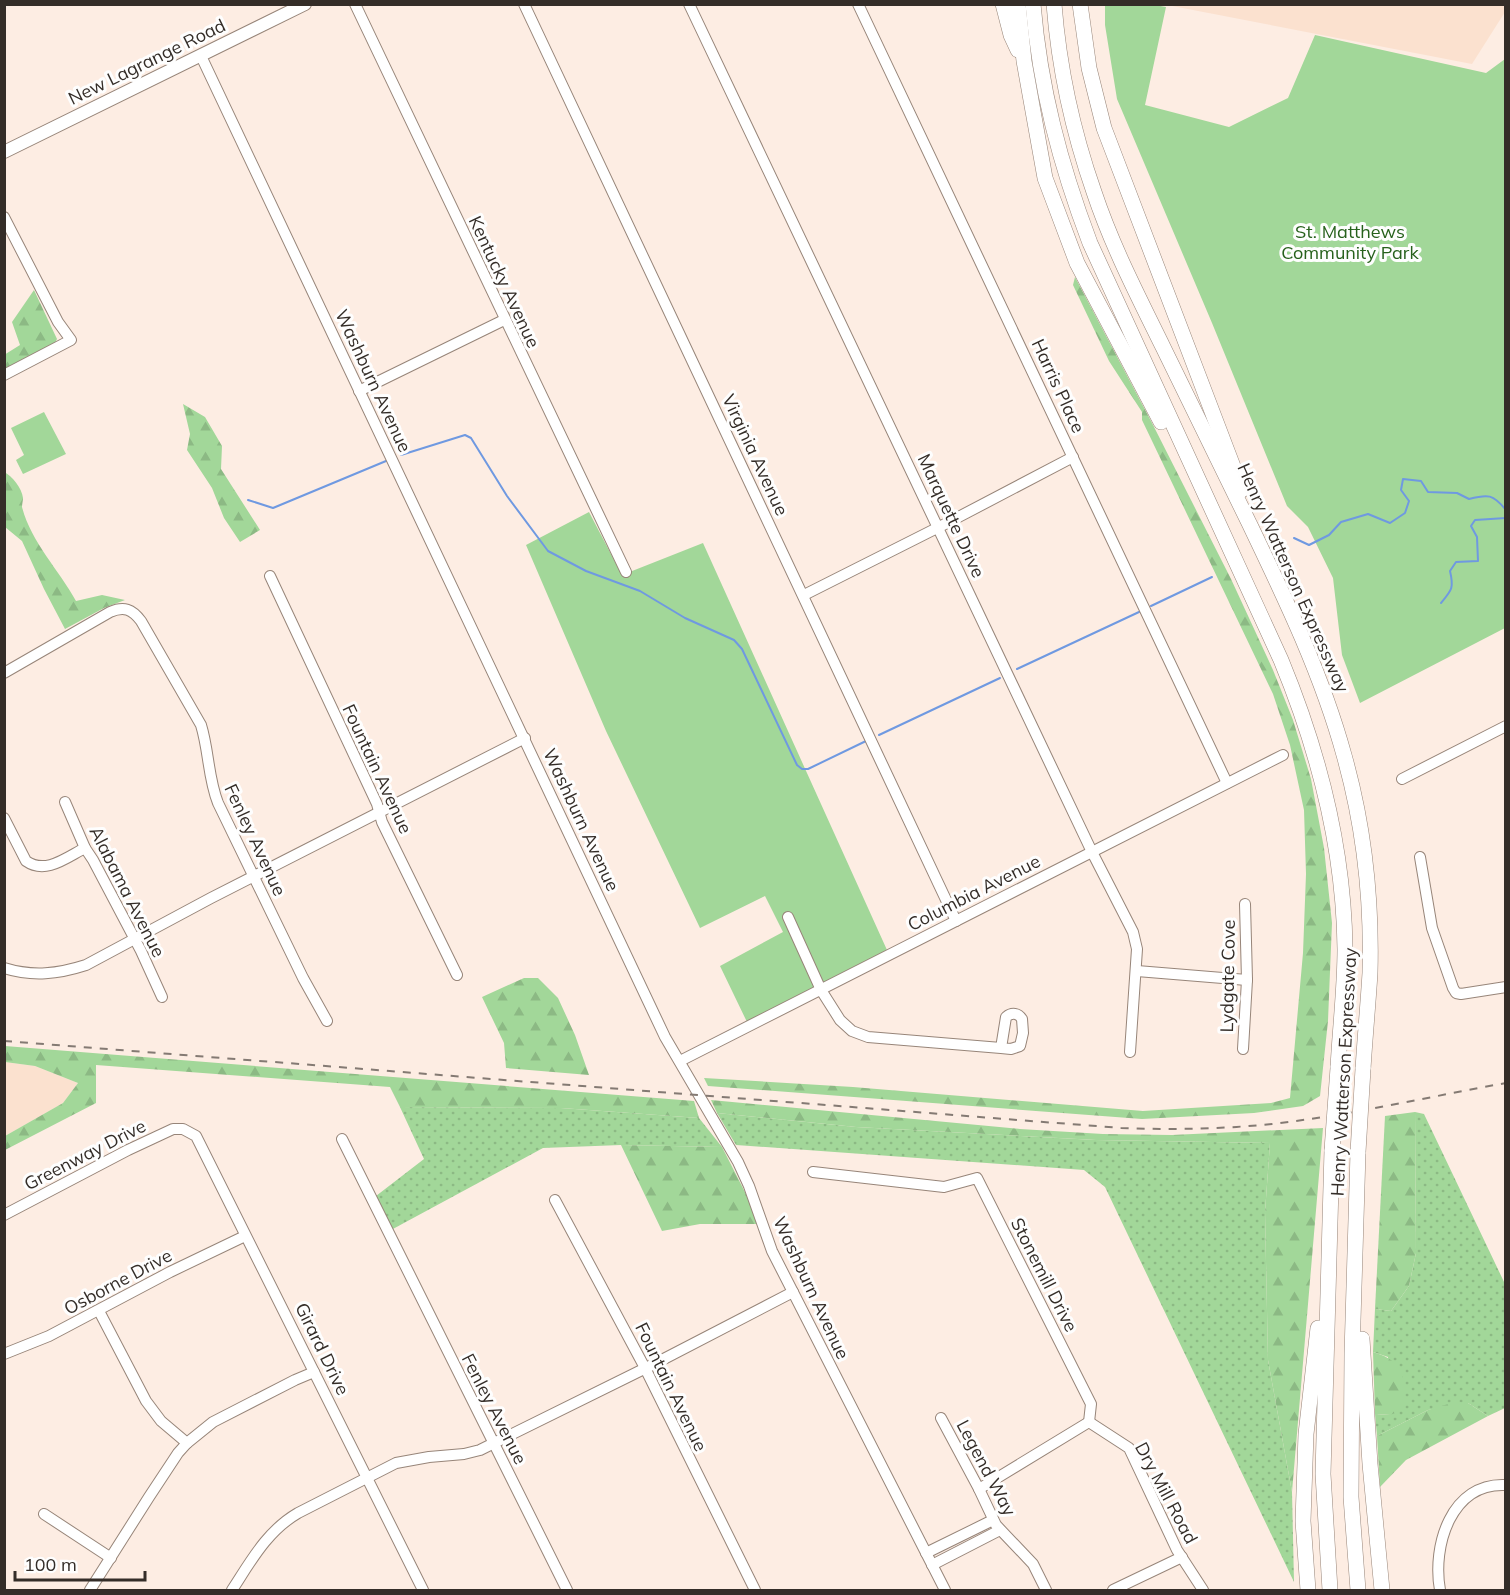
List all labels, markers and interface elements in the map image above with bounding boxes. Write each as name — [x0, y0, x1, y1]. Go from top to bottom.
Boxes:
street label: New Lagrange Road — [64, 13, 229, 110]
street label: Kentucky Avenue — [464, 212, 545, 351]
park label: St. Matthews Community Park — [1281, 220, 1419, 264]
street label: Washburn Avenue — [330, 306, 417, 456]
street label: Harris Place — [1027, 335, 1090, 436]
street label: Virginia Avenue — [717, 390, 794, 519]
street label: Marquette Drive — [913, 450, 990, 581]
street label: Henry Watterson Expressway — [1232, 459, 1355, 697]
street label: Fountain Avenue — [337, 700, 418, 837]
street label: Washburn Avenue — [538, 745, 625, 895]
street label: Fenley Avenue — [219, 780, 291, 899]
street label: Alabama Avenue — [85, 822, 170, 961]
street label: Columbia Avenue — [904, 849, 1044, 936]
street label: Lydgate Cove — [1215, 919, 1240, 1033]
street label: Henry Watterson Expressway — [1326, 947, 1362, 1197]
street label: Greenway Drive — [20, 1114, 149, 1195]
street label: Washburn Avenue — [768, 1213, 855, 1363]
street label: Stonemill Drive — [1006, 1214, 1083, 1336]
street label: Osborne Drive — [60, 1243, 176, 1320]
street label: Girard Drive — [290, 1299, 355, 1399]
street label: Fountain Avenue — [630, 1319, 713, 1455]
street label: Fenley Avenue — [457, 1350, 532, 1468]
street label: Legend Way — [952, 1416, 1022, 1520]
street label: Dry Mill Road — [1130, 1438, 1203, 1548]
scale bar — [15, 1544, 146, 1582]
text: 100 m — [24, 1553, 77, 1576]

